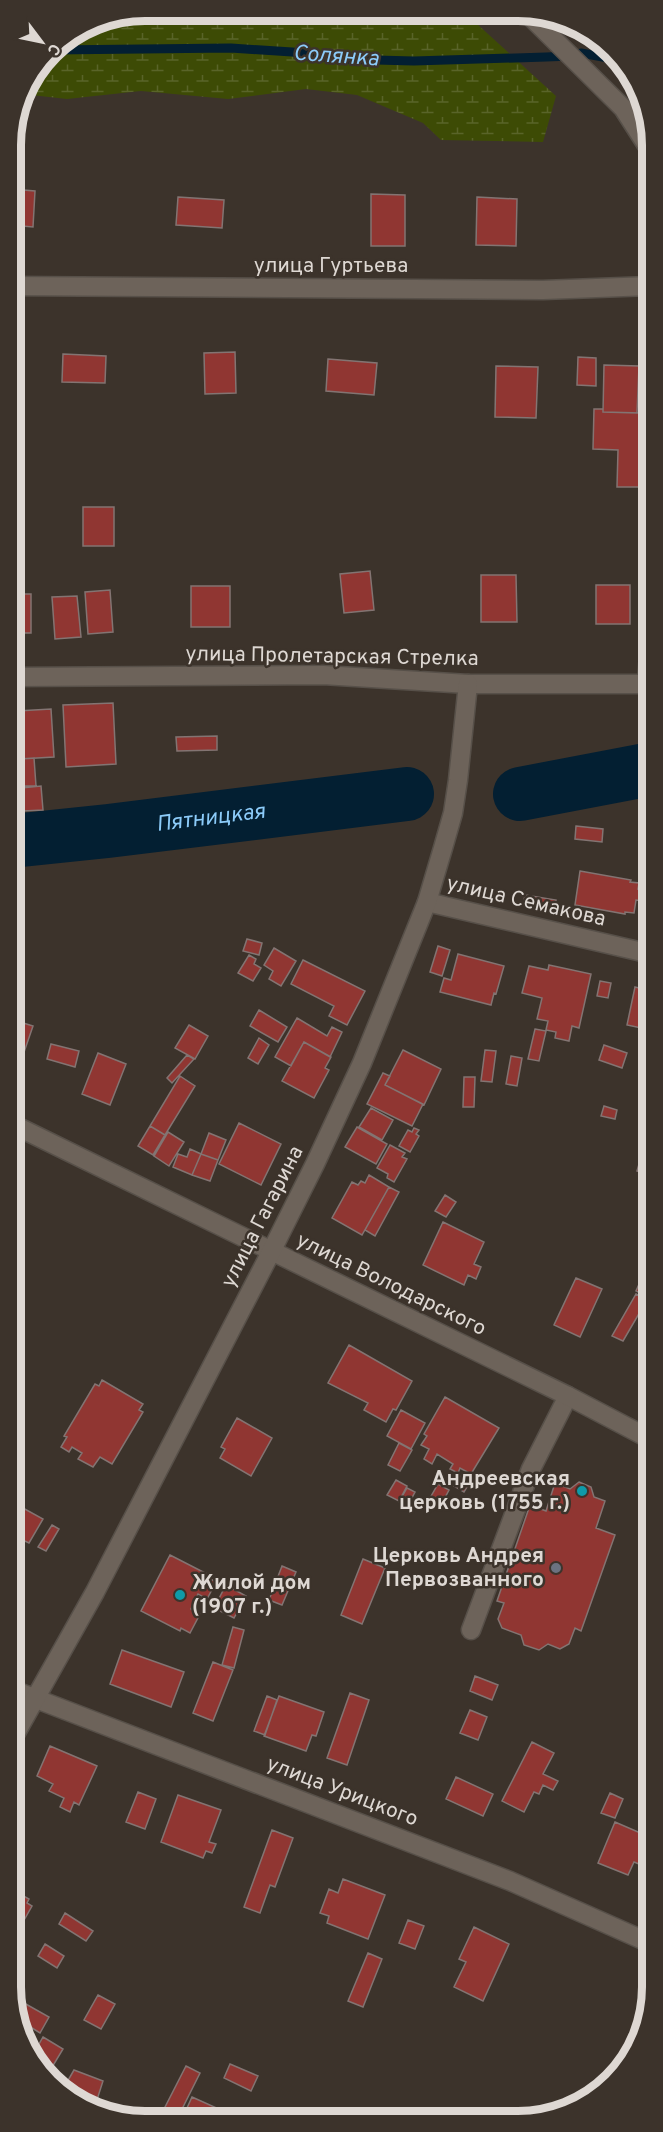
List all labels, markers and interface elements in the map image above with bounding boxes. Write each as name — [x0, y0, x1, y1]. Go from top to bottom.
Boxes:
north arrow — [12, 12, 72, 72]
text: С — [42, 39, 64, 59]
water label: Солянка — [292, 41, 380, 74]
street label: улица Гуртьева — [254, 253, 408, 280]
street label: улица Пролетарская Стрелка — [185, 641, 479, 673]
water label: Пятницкая — [155, 798, 267, 838]
street label: улица Семакова — [444, 871, 608, 933]
street label: улица Гагарина — [216, 1142, 310, 1292]
street label: улица Володарского — [292, 1227, 490, 1343]
place label: Андреевская церковь (1755 г.) — [399, 1466, 570, 1517]
marker: Андреевская церковь (1755 г.) — [575, 1484, 589, 1498]
place label: Церковь Андрея Первозванного — [373, 1543, 544, 1594]
marker: Церковь Андрея Первозванного — [549, 1561, 563, 1575]
place label: Жилой дом (1907 г.) — [192, 1570, 311, 1621]
marker: Жилой дом (1907 г.) — [173, 1588, 187, 1602]
street label: улица Урицкого — [262, 1751, 422, 1833]

